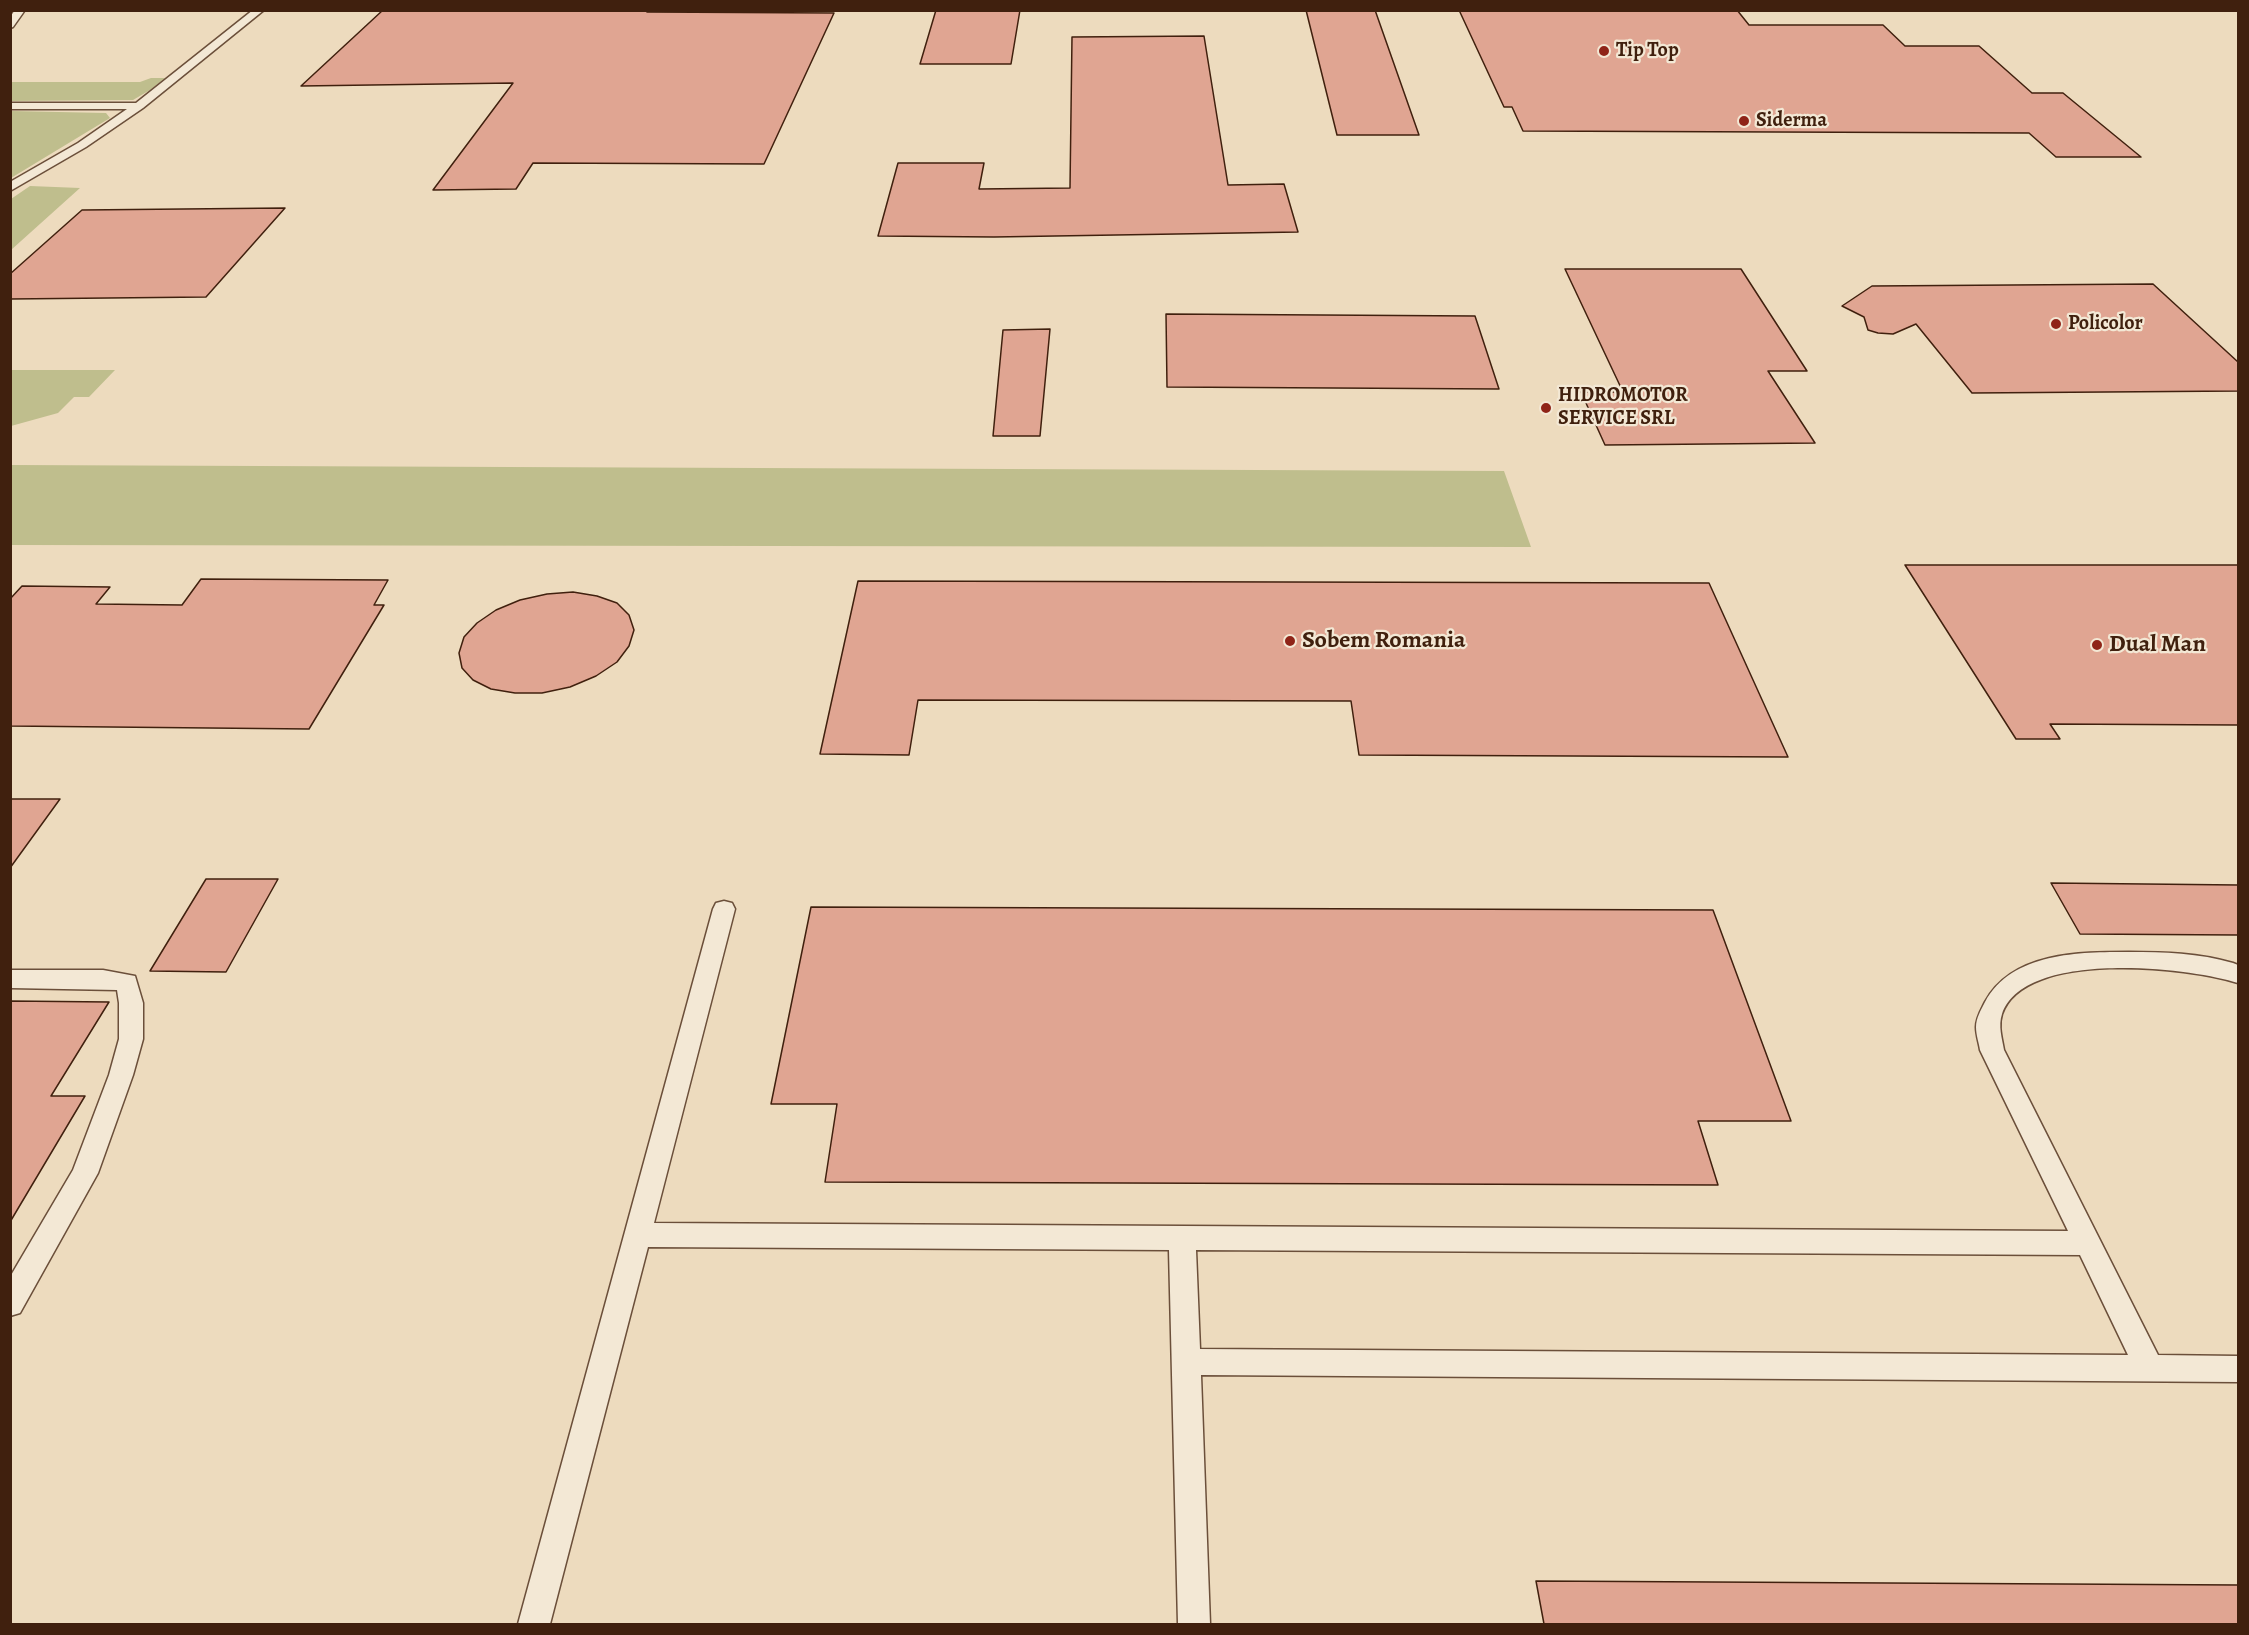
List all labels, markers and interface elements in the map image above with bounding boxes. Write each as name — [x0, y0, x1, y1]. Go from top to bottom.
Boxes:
place label: Tip Top — [1616, 39, 1679, 63]
marker: Tip Top — [1597, 44, 1611, 58]
place label: Siderma — [1756, 109, 1827, 133]
marker: Siderma — [1737, 114, 1751, 128]
place label: Policolor — [2068, 312, 2143, 336]
marker: Policolor — [2049, 317, 2063, 331]
place label: HIDROMOTOR SERVICE SRL — [1558, 384, 1688, 431]
marker: HIDROMOTOR SERVICE SRL — [1539, 401, 1553, 415]
place label: Sobem Romania — [1302, 627, 1465, 655]
place label: Dual Man — [2109, 631, 2206, 659]
marker: Sobem Romania — [1283, 634, 1297, 648]
marker: Dual Man — [2090, 638, 2104, 652]

